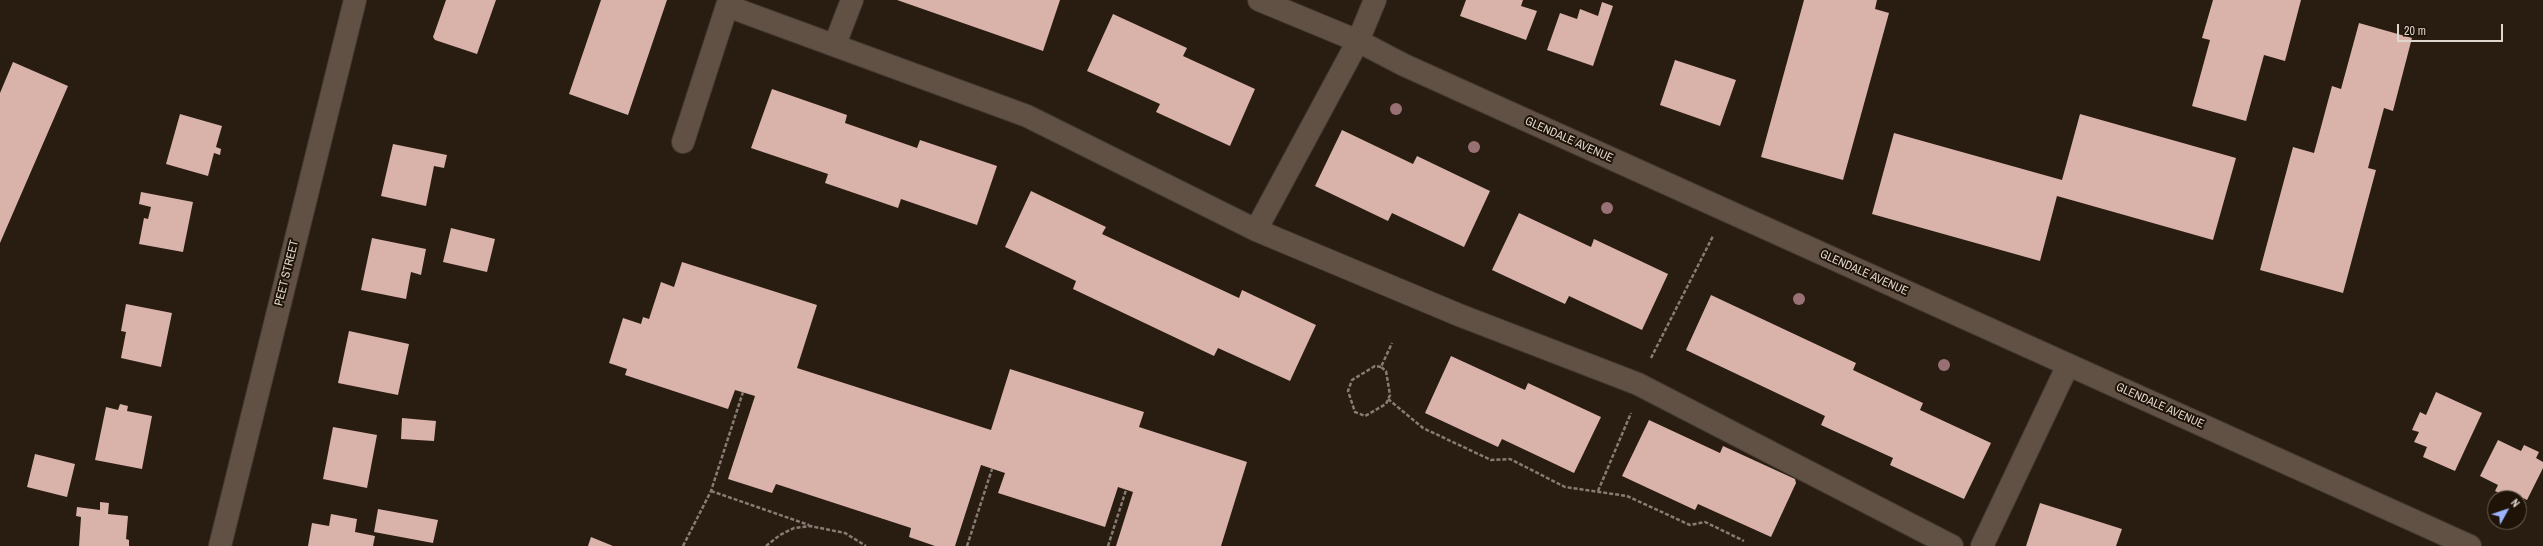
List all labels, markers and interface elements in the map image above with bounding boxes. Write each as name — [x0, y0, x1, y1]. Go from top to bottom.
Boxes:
scale bar — [2399, 16, 2505, 42]
text: 20 m — [2404, 23, 2426, 39]
street label: GLENDALE AVENUE — [1523, 114, 1615, 166]
street label: PEET STREET — [272, 239, 302, 307]
street label: GLENDALE AVENUE — [1818, 247, 1910, 299]
street label: GLENDALE AVENUE — [2114, 380, 2206, 432]
north arrow — [2487, 490, 2527, 530]
text: N — [2508, 496, 2523, 510]

